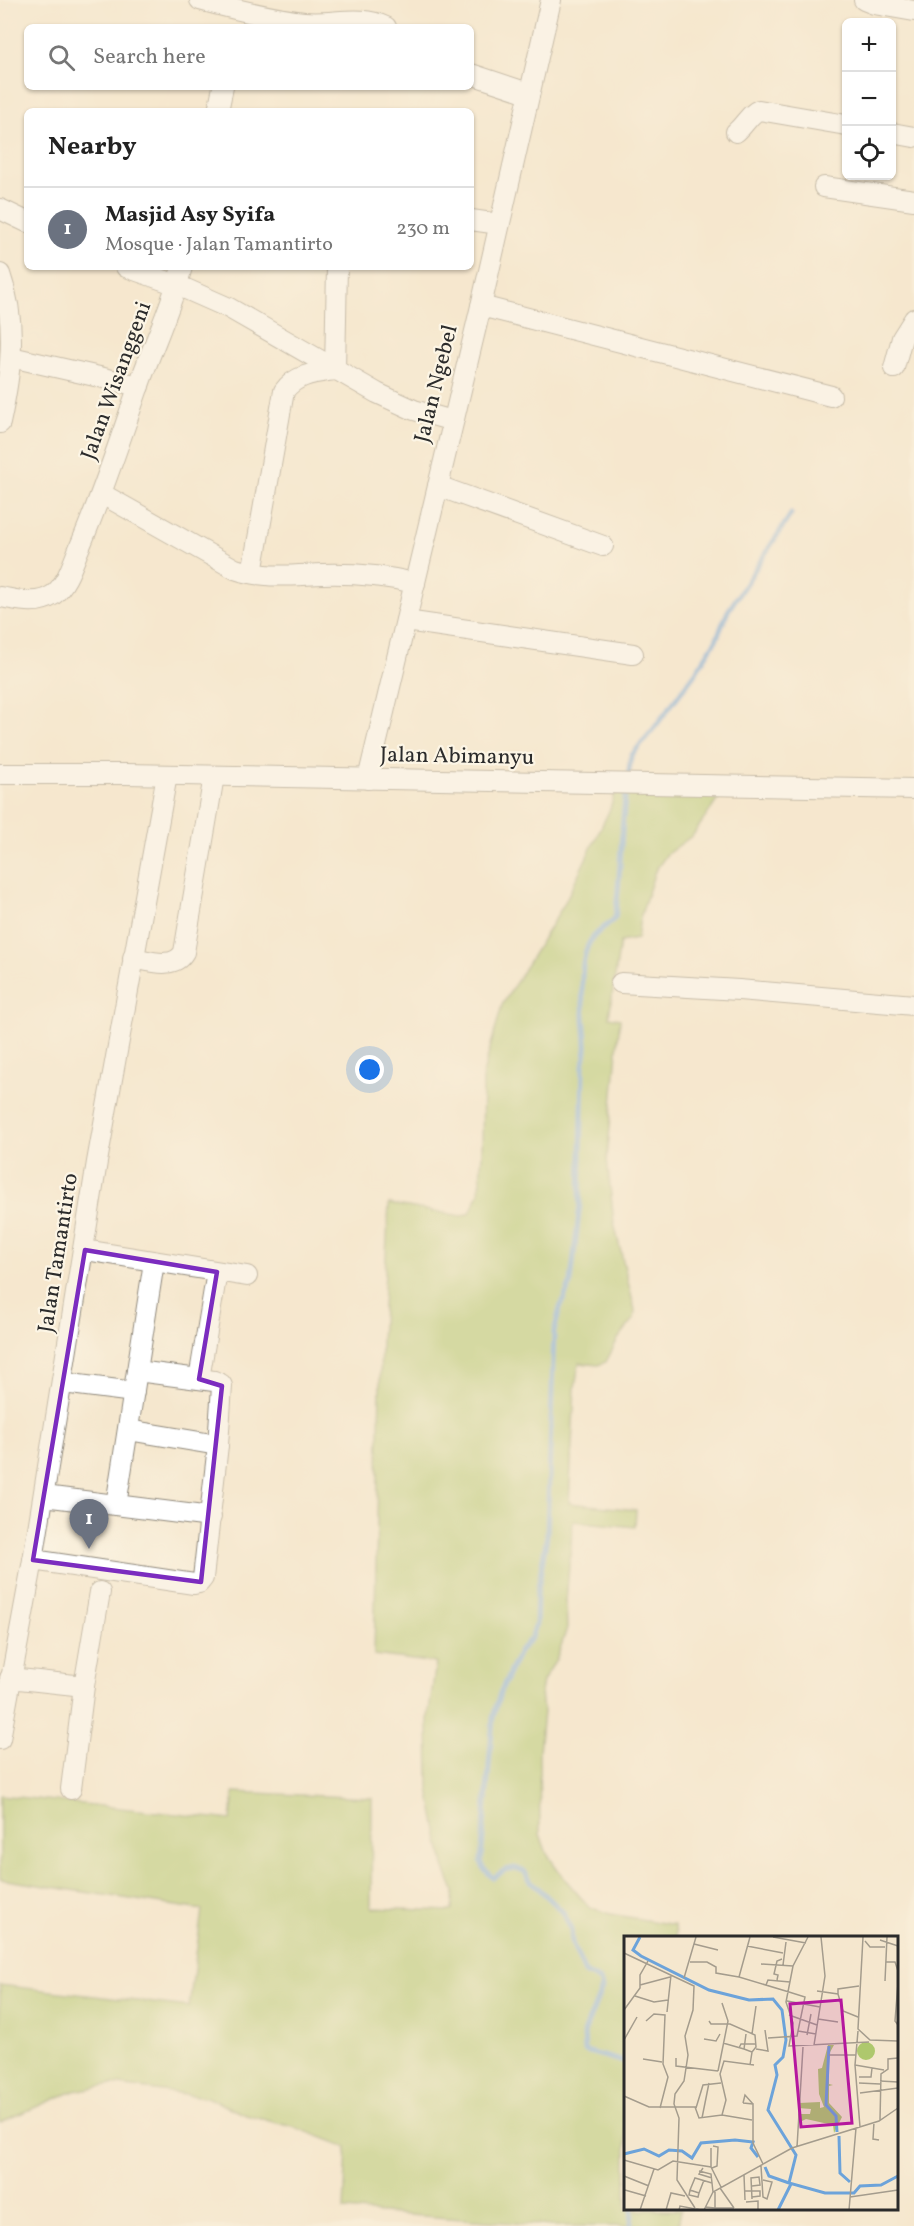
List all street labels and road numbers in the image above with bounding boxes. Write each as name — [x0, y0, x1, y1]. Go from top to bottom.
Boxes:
street label: Jalan Wisanggeni — [74, 297, 160, 465]
street label: Jalan Ngebel — [407, 322, 467, 446]
street label: Jalan Abimanyu — [380, 740, 534, 774]
street label: Jalan Tamantirto — [31, 1171, 87, 1335]

